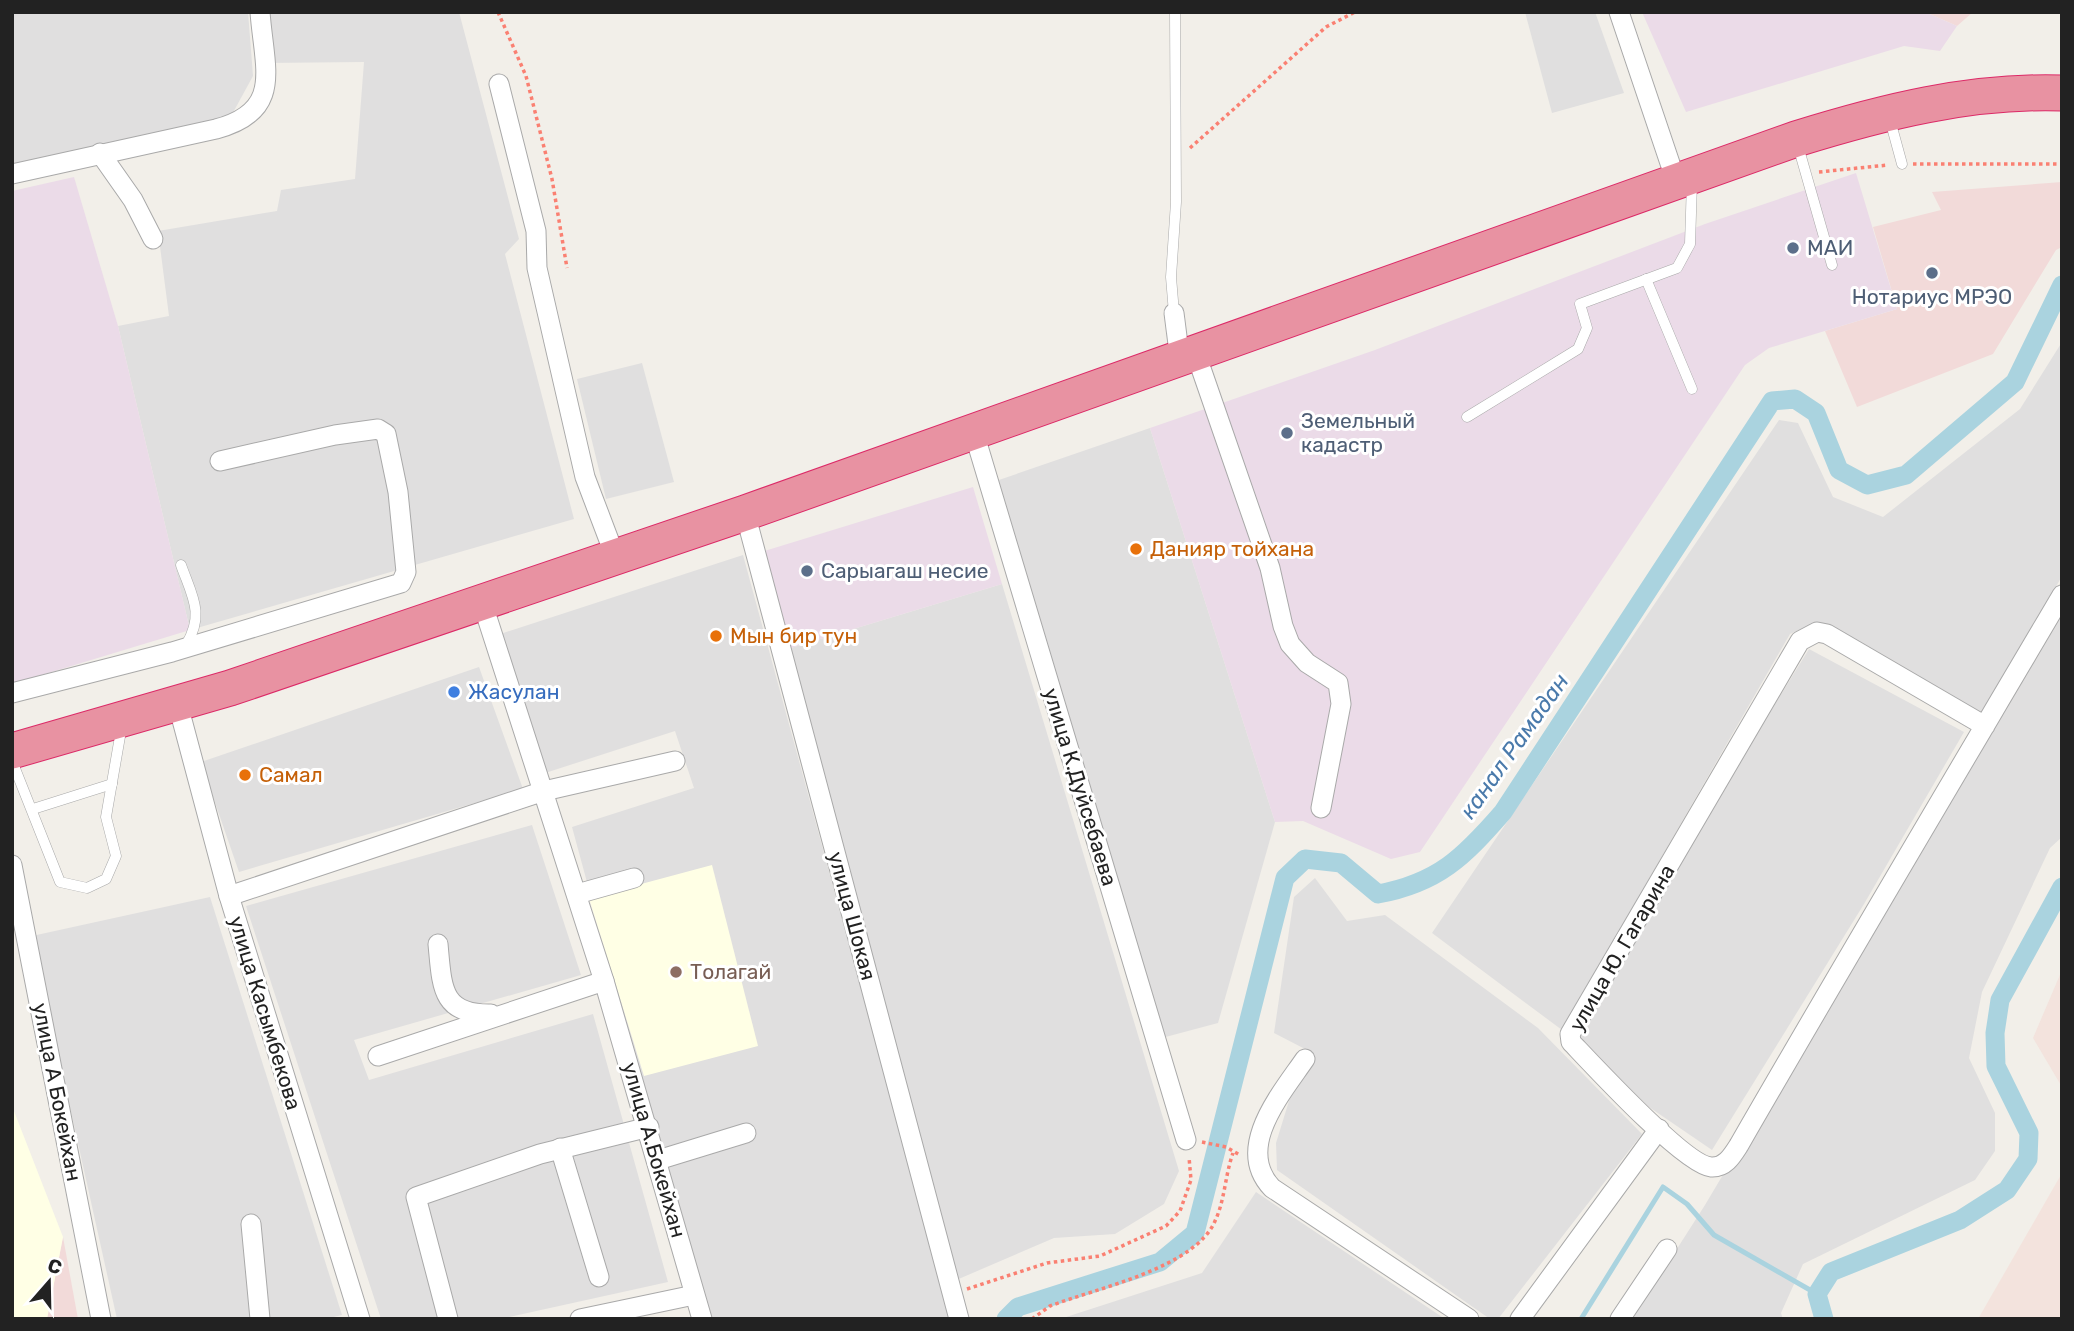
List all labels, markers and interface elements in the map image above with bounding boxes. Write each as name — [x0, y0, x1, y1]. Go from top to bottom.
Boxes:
place label: МАИ — [1807, 235, 1853, 260]
marker: МАИ — [1785, 240, 1801, 256]
marker: Нотариус МРЭО — [1924, 265, 1940, 281]
place label: Нотариус МРЭО — [1852, 284, 2012, 309]
place label: Земельный кадастр — [1301, 408, 1415, 457]
marker: Земельный кадастр — [1279, 425, 1295, 441]
place label: Данияр тойхана — [1150, 536, 1314, 561]
marker: Данияр тойхана — [1128, 541, 1144, 557]
place label: Сарыагаш несие — [821, 558, 989, 583]
marker: Сарыагаш несие — [799, 563, 815, 579]
place label: Мын бир тун — [730, 623, 857, 648]
marker: Мын бир тун — [708, 628, 724, 644]
water label: канал Рамадан — [1454, 668, 1574, 824]
place label: Жасулан — [468, 679, 559, 704]
marker: Жасулан — [446, 684, 462, 700]
street label: улица К.Дуйсебаева — [1038, 685, 1123, 889]
place label: Самал — [259, 762, 323, 787]
marker: Самал — [237, 767, 253, 783]
street label: улица Шокая — [823, 849, 882, 983]
street label: улица Ю. Гагарина — [1564, 860, 1680, 1036]
street label: улица Касымбекова — [224, 913, 307, 1113]
place label: Толагай — [690, 959, 771, 984]
marker: Толагай — [668, 964, 684, 980]
street label: улица А Бокейхан — [28, 1001, 87, 1183]
street label: улица А.Бокейхан — [617, 1059, 691, 1240]
north arrow — [14, 1247, 84, 1317]
text: С — [44, 1253, 65, 1280]

